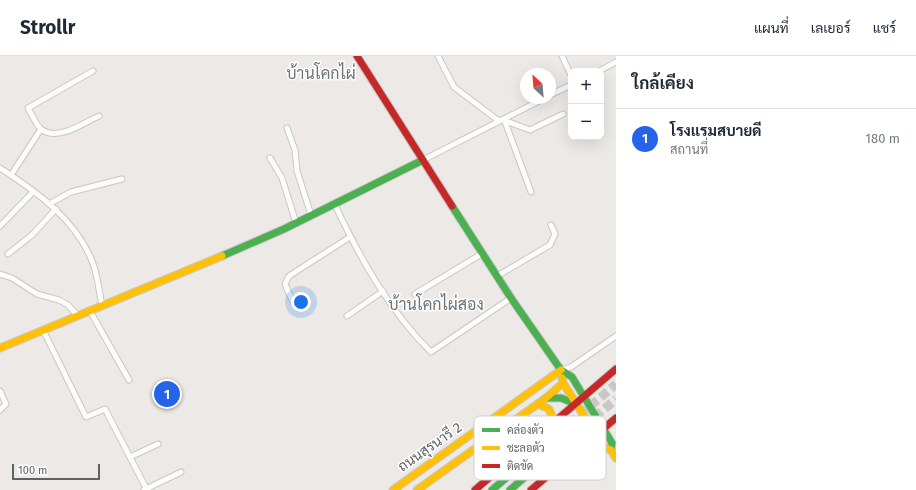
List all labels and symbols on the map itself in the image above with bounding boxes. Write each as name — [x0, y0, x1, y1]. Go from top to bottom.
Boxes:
district label: บ้านโคกไผ่ — [286, 62, 356, 83]
north arrow — [520, 68, 556, 104]
your location — [291, 292, 311, 312]
district label: บ้านโคกไผ่สอง — [388, 293, 484, 314]
pin: 1 — [154, 379, 180, 409]
legend — [474, 416, 606, 480]
street label: ถนนสุรนารี 2 — [394, 418, 466, 476]
text: คล่องตัว — [507, 423, 544, 437]
text: ชะลอตัว — [507, 441, 545, 455]
text: ติดขัด — [507, 459, 533, 473]
scale bar — [12, 462, 100, 481]

